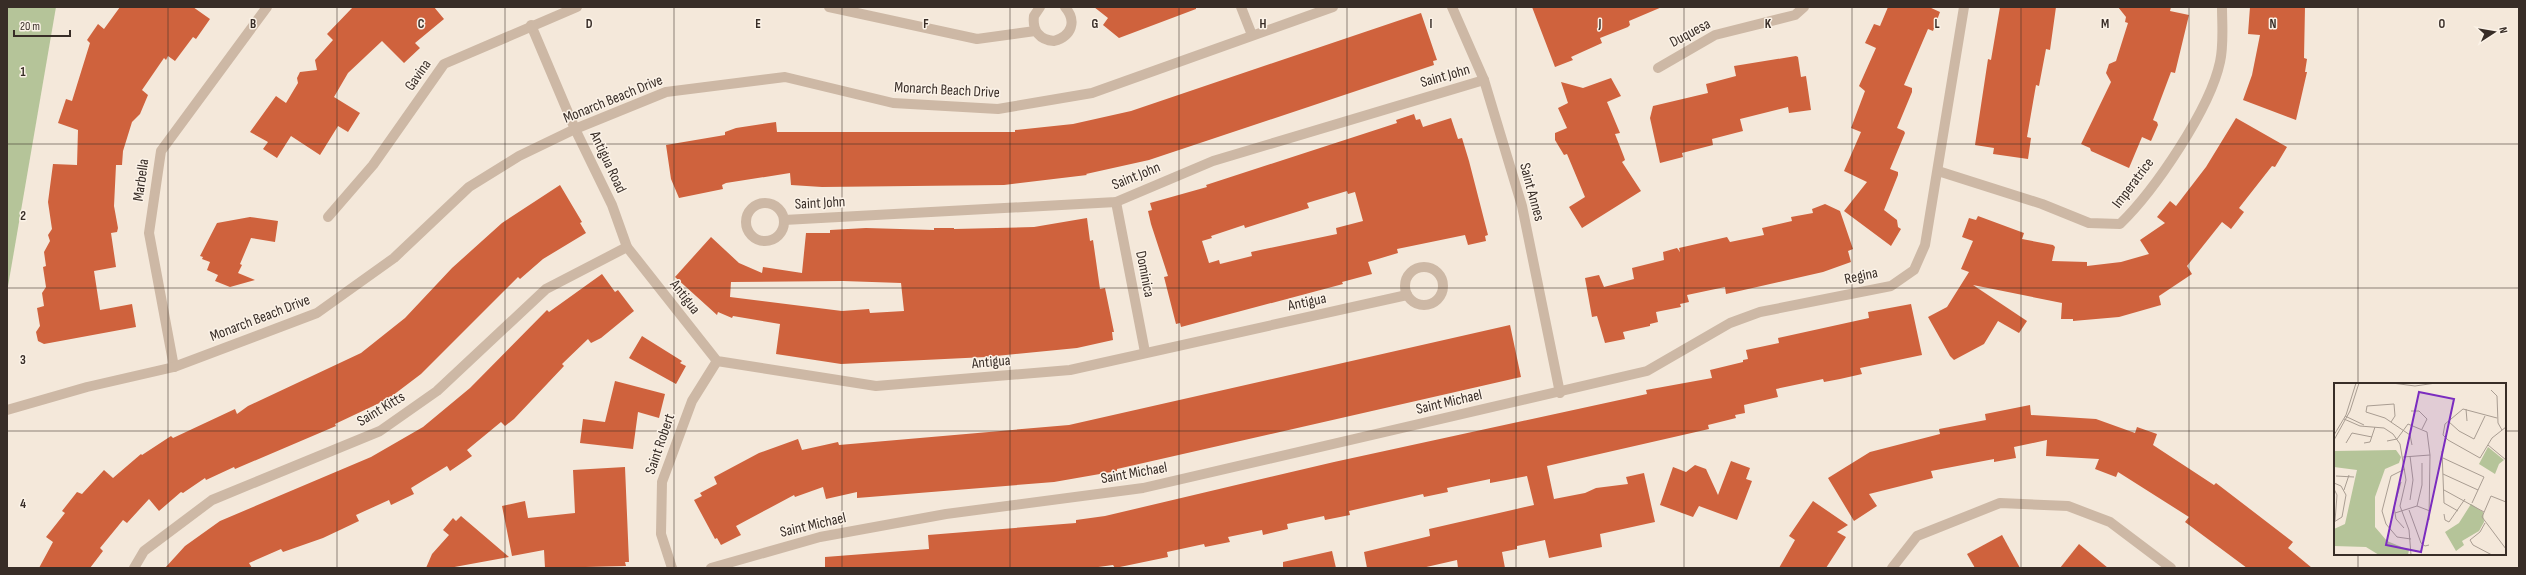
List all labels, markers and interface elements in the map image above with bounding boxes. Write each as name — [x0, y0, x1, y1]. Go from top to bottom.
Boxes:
scale bar — [14, 12, 70, 38]
north arrow — [2474, 12, 2514, 52]
street label: Duquesa — [1666, 14, 1714, 52]
text: B — [250, 16, 256, 32]
text: C — [418, 16, 425, 32]
text: D — [586, 16, 593, 32]
text: E — [755, 16, 761, 32]
text: F — [923, 16, 929, 32]
text: G — [1092, 16, 1099, 32]
text: H — [1260, 16, 1267, 32]
text: I — [1430, 16, 1433, 32]
text: J — [1598, 16, 1602, 32]
text: K — [1765, 16, 1772, 32]
text: L — [1934, 16, 1940, 32]
text: M — [2101, 16, 2109, 32]
text: N — [2270, 16, 2277, 32]
text: O — [2439, 16, 2446, 32]
text: 20 m — [20, 19, 40, 34]
text: N — [2496, 26, 2510, 34]
street label: Gavina — [401, 55, 436, 94]
street label: Saint John — [1418, 60, 1472, 92]
text: 1 — [20, 64, 26, 80]
street label: Monarch Beach Drive — [560, 70, 666, 128]
street label: Monarch Beach Drive — [894, 78, 1000, 102]
street label: Antigua Road — [585, 127, 631, 196]
street label: Imperatrice — [2108, 154, 2158, 212]
street label: Marbella — [129, 157, 153, 202]
street label: Saint John — [1109, 158, 1163, 194]
street label: Saint Annes — [1515, 161, 1549, 223]
street label: Saint John — [794, 192, 846, 214]
text: 2 — [20, 208, 26, 224]
street label: Dominica — [1131, 249, 1159, 299]
street label: Regina — [1843, 263, 1880, 289]
street label: Antigua — [665, 275, 705, 318]
street label: Antigua — [1285, 289, 1328, 316]
street label: Monarch Beach Drive — [207, 290, 313, 346]
street label: Antigua — [970, 351, 1011, 373]
text: 3 — [20, 352, 26, 368]
inset map — [2334, 383, 2506, 555]
street label: Saint Michael — [1414, 385, 1484, 419]
street label: Saint Kitts — [354, 387, 408, 431]
street label: Saint Robert — [641, 411, 679, 477]
street label: Saint Michael — [1099, 458, 1169, 488]
text: 4 — [20, 496, 26, 512]
street label: Saint Michael — [778, 508, 848, 542]

